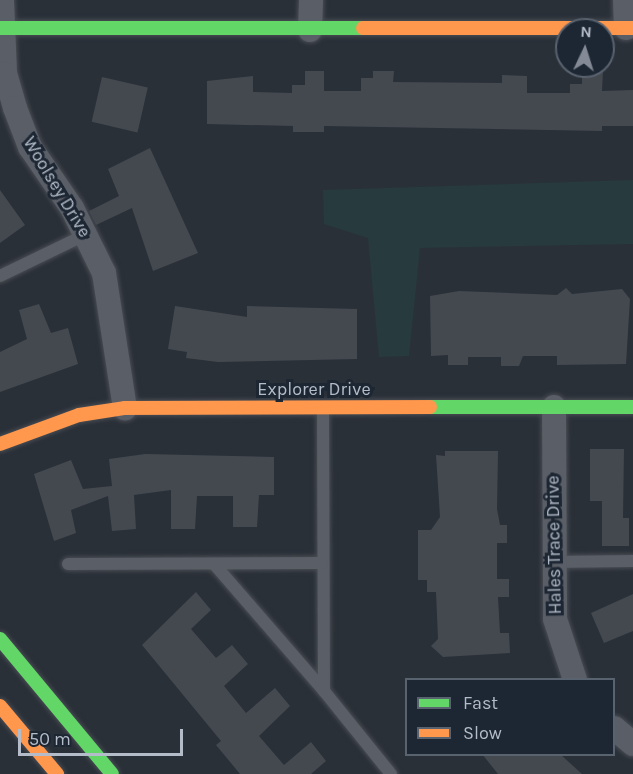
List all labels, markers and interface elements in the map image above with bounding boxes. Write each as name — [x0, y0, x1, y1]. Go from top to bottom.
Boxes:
north arrow — [555, 18, 615, 78]
text: N — [580, 22, 593, 41]
street label: Woolsey Drive — [18, 133, 96, 241]
street label: Explorer Drive — [257, 378, 371, 400]
street label: Hales Trace Drive — [542, 475, 566, 615]
legend — [405, 678, 615, 756]
text: Fast — [463, 692, 498, 714]
scale bar — [21, 717, 186, 755]
text: Slow — [463, 722, 502, 744]
text: 50 m — [29, 728, 71, 750]

